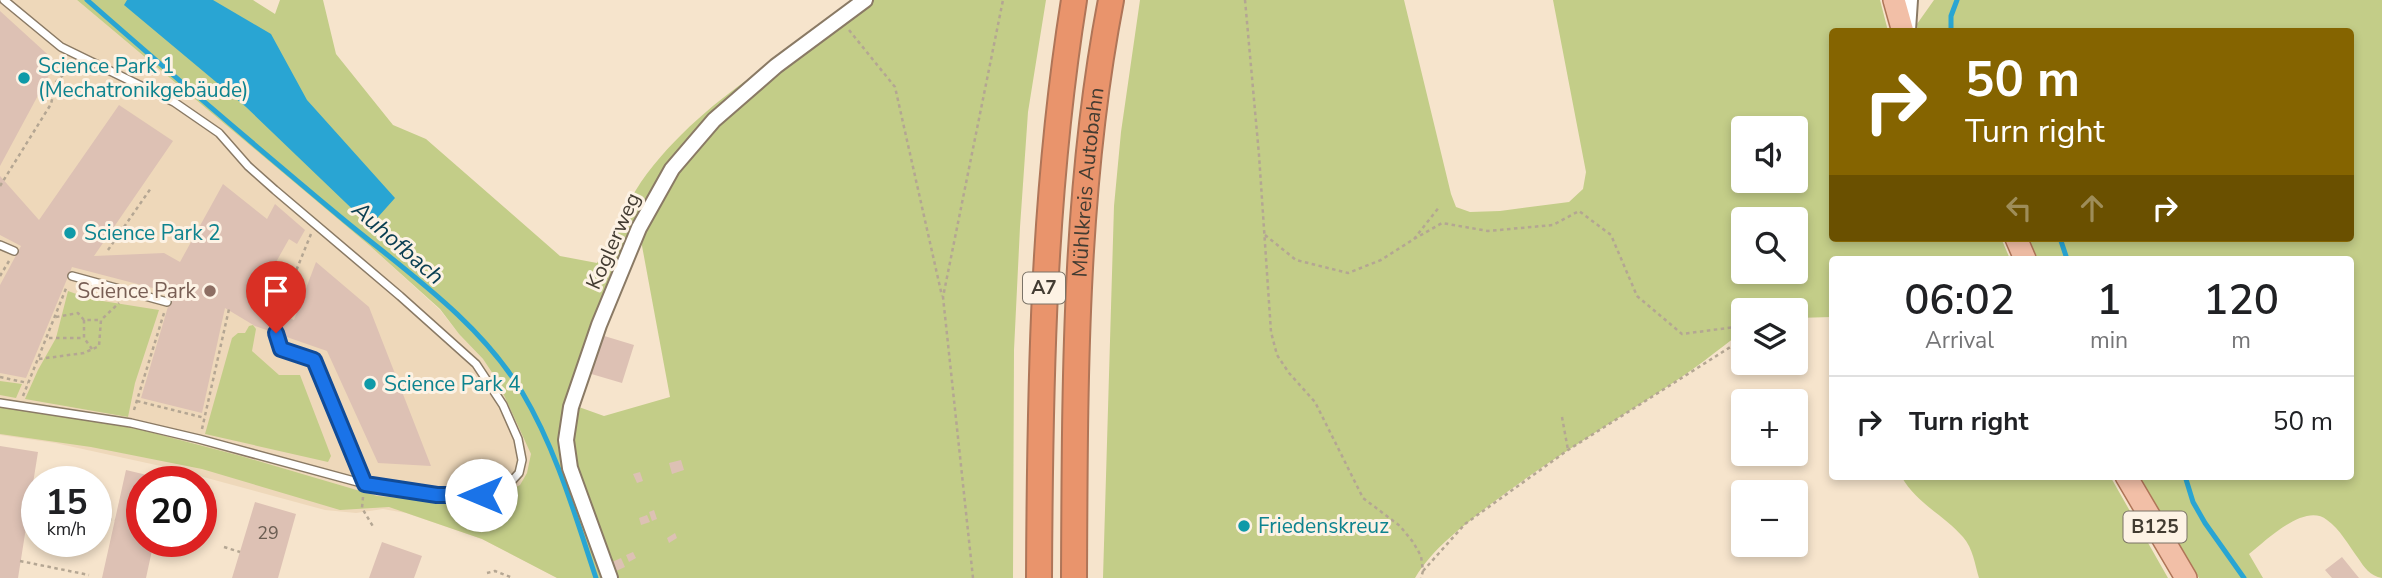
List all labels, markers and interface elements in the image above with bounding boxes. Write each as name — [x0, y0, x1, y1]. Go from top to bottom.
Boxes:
text: 50 m — [1965, 46, 2080, 113]
place label: Science Park 1 (Mechatronikgebäude) — [38, 52, 249, 104]
icon: right — [1850, 56, 1941, 147]
marker: Science Park 1 (Mechatronikgebäude) — [16, 70, 32, 86]
street label: Mühlkreis Autobahn — [1066, 86, 1110, 278]
text: Turn right — [1965, 110, 2105, 153]
map controls — [1731, 116, 1808, 557]
button: sound — [1731, 116, 1808, 193]
street label: Koglerweg — [579, 188, 647, 294]
icon: left — [2000, 189, 2038, 227]
icon: ahead — [2073, 189, 2111, 227]
icon: right — [2146, 189, 2184, 227]
water label: Auhofbach — [345, 194, 451, 292]
button: search — [1731, 207, 1808, 284]
place label: Science Park 2 — [84, 219, 221, 247]
marker: Science Park 2 — [62, 225, 78, 241]
pin — [246, 261, 306, 333]
icon: arrive — [257, 272, 295, 310]
road number: A7 — [1023, 272, 1065, 304]
text: 06:02 — [1904, 272, 2015, 329]
text: 1 — [2096, 272, 2122, 329]
text: 120 — [2203, 272, 2279, 329]
place label: Science Park — [77, 277, 196, 305]
marker: Science Park — [202, 283, 218, 299]
button: layers — [1731, 298, 1808, 375]
text: Arrival — [1925, 325, 1994, 356]
text: min — [2090, 325, 2128, 356]
text: m — [2231, 325, 2251, 356]
place label: Science Park 4 — [384, 370, 521, 398]
marker: Science Park 4 — [362, 376, 378, 392]
button: + — [1731, 389, 1808, 466]
icon: right — [1850, 403, 1888, 441]
text: Turn right — [1909, 404, 2028, 439]
text: 50 m — [2273, 404, 2333, 439]
position arrow — [444, 458, 518, 532]
speed limit sign: 20 — [126, 466, 217, 557]
text: 15 — [45, 479, 88, 526]
button: − — [1731, 480, 1808, 557]
place label: Friedenskreuz — [1258, 512, 1389, 540]
road number: B125 — [2124, 512, 2186, 542]
text: km/h — [47, 517, 86, 541]
marker: Friedenskreuz — [1236, 518, 1252, 534]
house number: 29 — [257, 521, 279, 545]

